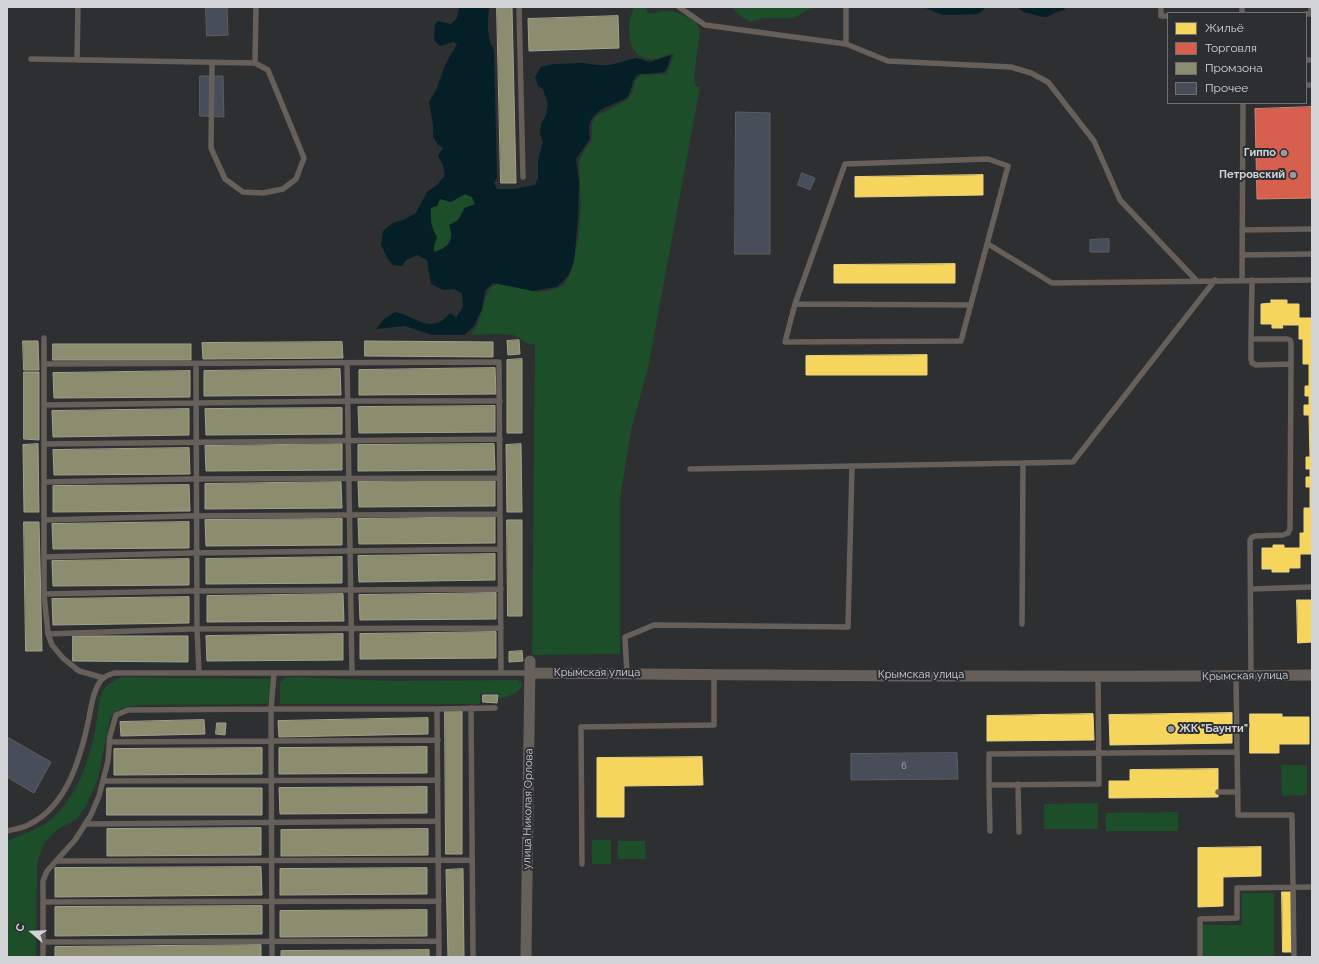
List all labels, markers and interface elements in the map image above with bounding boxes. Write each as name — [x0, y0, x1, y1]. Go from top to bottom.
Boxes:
legend — [1167, 12, 1307, 104]
text: Жильё — [1205, 21, 1244, 35]
text: Торговля — [1205, 41, 1257, 55]
text: Промзона — [1205, 61, 1263, 75]
text: Прочее — [1205, 81, 1248, 95]
place label: Гиппо — [1244, 146, 1276, 160]
marker: Гиппо — [1279, 148, 1289, 158]
place label: Петровский — [1219, 168, 1285, 182]
marker: Петровский — [1288, 170, 1298, 180]
street label: Крымская улица — [554, 666, 640, 680]
street label: Крымская улица — [878, 668, 964, 682]
street label: Крымская улица — [1202, 669, 1288, 683]
place label: ЖК "Баунти" — [1179, 722, 1248, 736]
marker: ЖК "Баунти" — [1166, 724, 1176, 734]
street label: улица Николая Орлова — [520, 748, 536, 870]
house number: 6 — [901, 761, 907, 771]
north arrow — [12, 912, 52, 952]
text: С — [13, 922, 28, 934]

